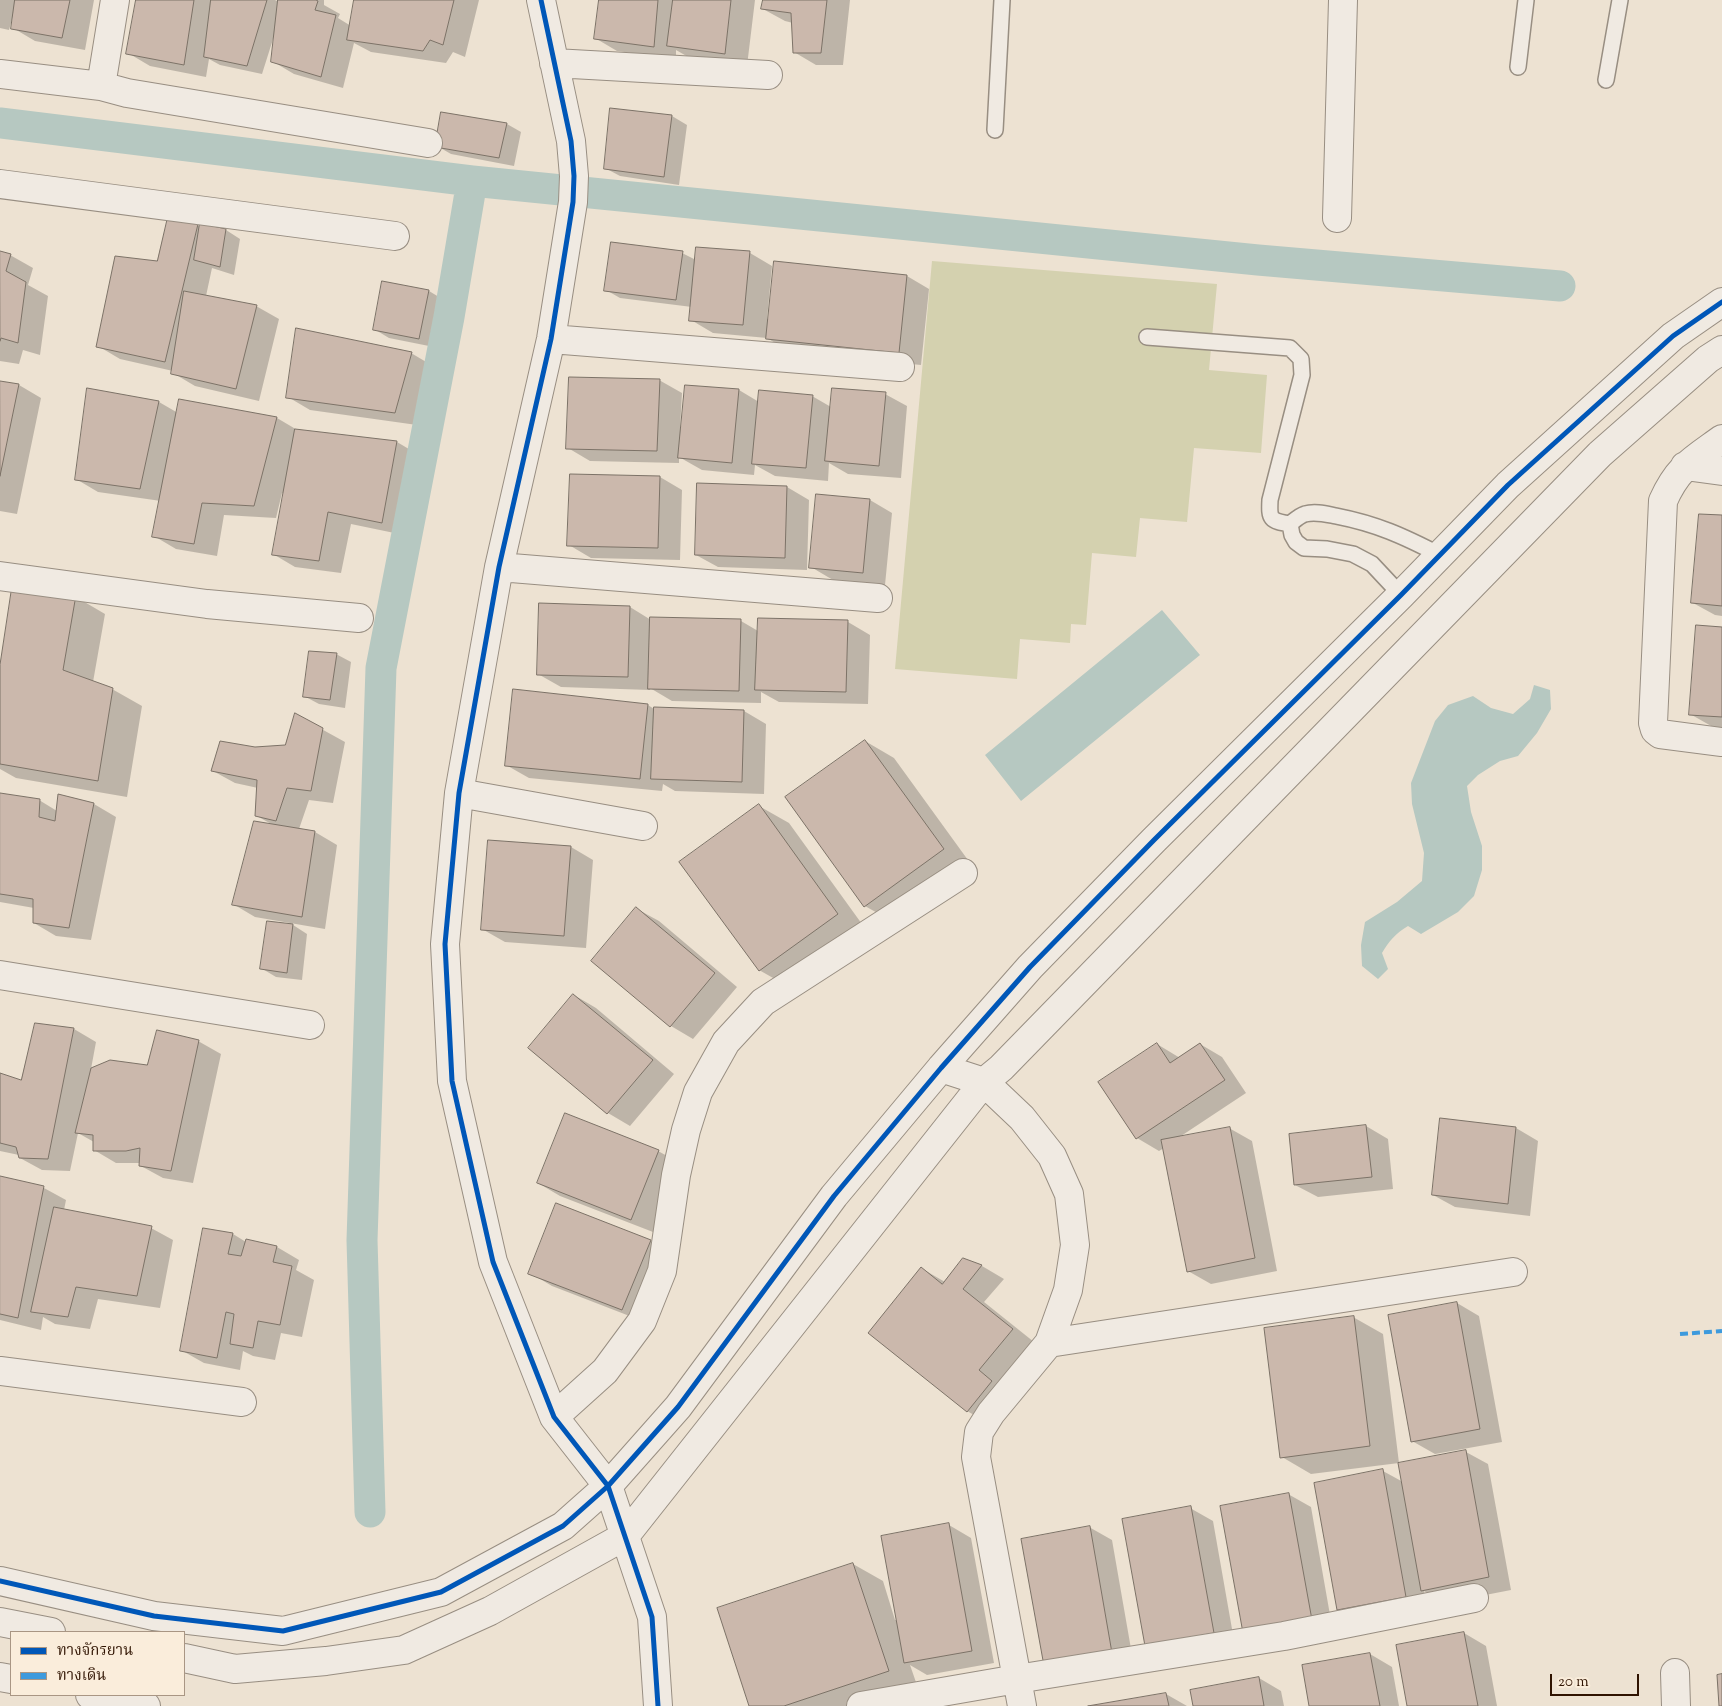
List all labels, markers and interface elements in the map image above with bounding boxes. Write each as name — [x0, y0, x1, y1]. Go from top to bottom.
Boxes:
legend — [10, 1631, 185, 1696]
text: ทางจักรยาน — [57, 1641, 133, 1662]
scale bar — [1552, 1664, 1641, 1696]
text: ทางเดิน — [57, 1666, 106, 1687]
text: 20 m — [1558, 1672, 1589, 1693]

